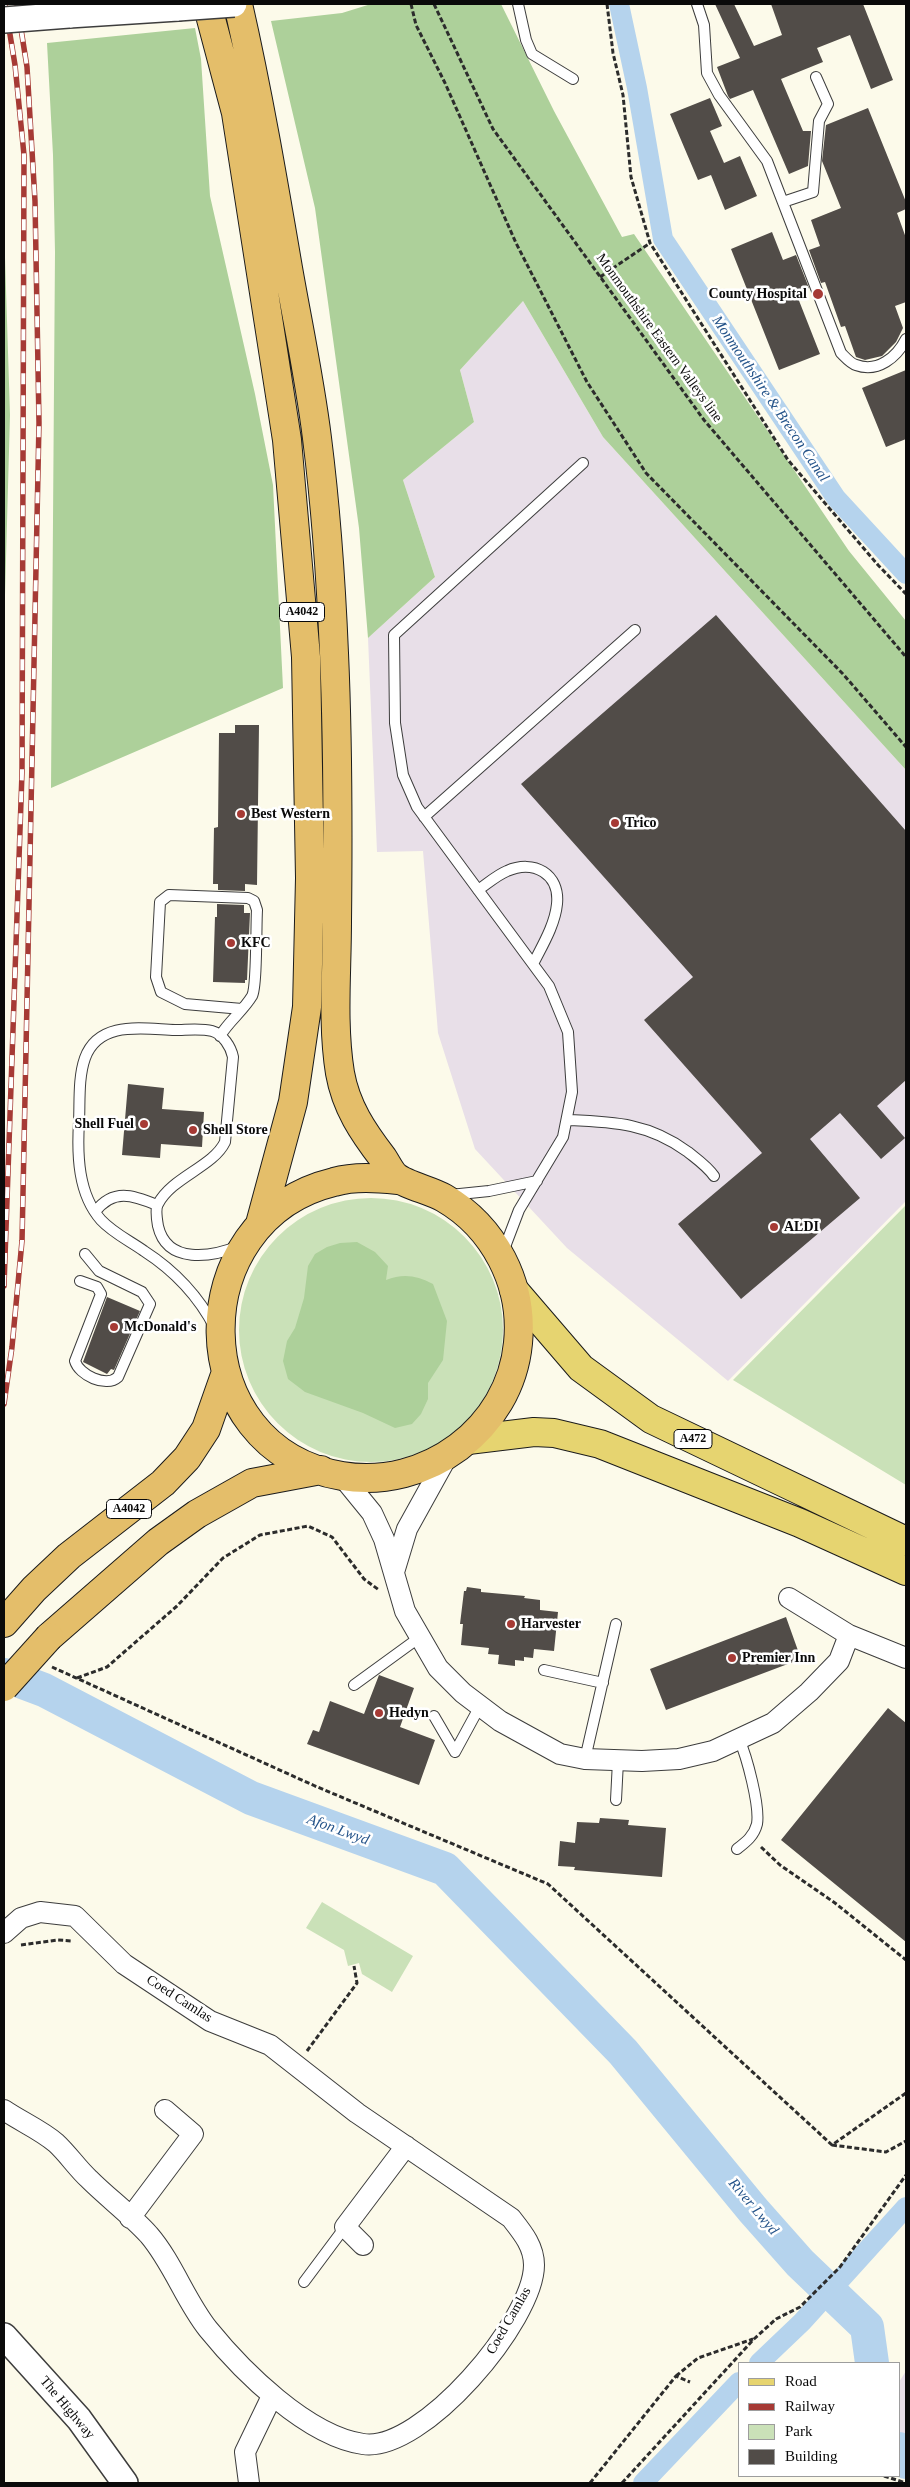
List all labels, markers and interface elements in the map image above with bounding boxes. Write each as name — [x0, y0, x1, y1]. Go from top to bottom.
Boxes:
street label: Monmouthshire Eastern Valleys line — [592, 250, 726, 426]
place label: County Hospital — [709, 286, 807, 302]
marker: County Hospital — [811, 287, 825, 301]
water label: Monmouthshire & Brecon Canal — [708, 312, 832, 486]
road number: A4042 — [280, 602, 324, 622]
place label: Best Western — [251, 806, 330, 822]
marker: Best Western — [235, 808, 247, 820]
place label: Trico — [625, 815, 657, 831]
marker: Trico — [609, 817, 621, 829]
place label: KFC — [241, 935, 271, 951]
marker: KFC — [225, 937, 237, 949]
place label: Shell Fuel — [74, 1116, 134, 1132]
marker: Shell Fuel — [138, 1118, 150, 1130]
place label: Shell Store — [203, 1122, 268, 1138]
marker: Shell Store — [187, 1124, 199, 1136]
place label: ALDI — [784, 1219, 819, 1235]
marker: ALDI — [768, 1221, 780, 1233]
place label: McDonald's — [124, 1319, 196, 1335]
marker: McDonald's — [108, 1321, 120, 1333]
road number: A472 — [674, 1430, 712, 1448]
road number: A4042 — [106, 1500, 152, 1518]
place label: Harvester — [521, 1616, 581, 1632]
marker: Harvester — [505, 1618, 517, 1630]
place label: Premier Inn — [742, 1650, 815, 1666]
marker: Premier Inn — [726, 1652, 738, 1664]
place label: Hedyn — [389, 1705, 429, 1721]
marker: Hedyn — [373, 1707, 385, 1719]
water label: Afon Lwyd — [305, 1810, 371, 1850]
street label: Coed Camlas — [143, 1972, 215, 2026]
water label: River Lwyd — [724, 2175, 782, 2239]
street label: Coed Camlas — [483, 2284, 535, 2358]
legend — [738, 2362, 900, 2477]
street label: The Highway — [36, 2373, 98, 2443]
text: Road — [785, 2373, 817, 2389]
text: Railway — [785, 2398, 835, 2414]
text: Park — [785, 2423, 813, 2439]
text: Building — [785, 2448, 838, 2464]

